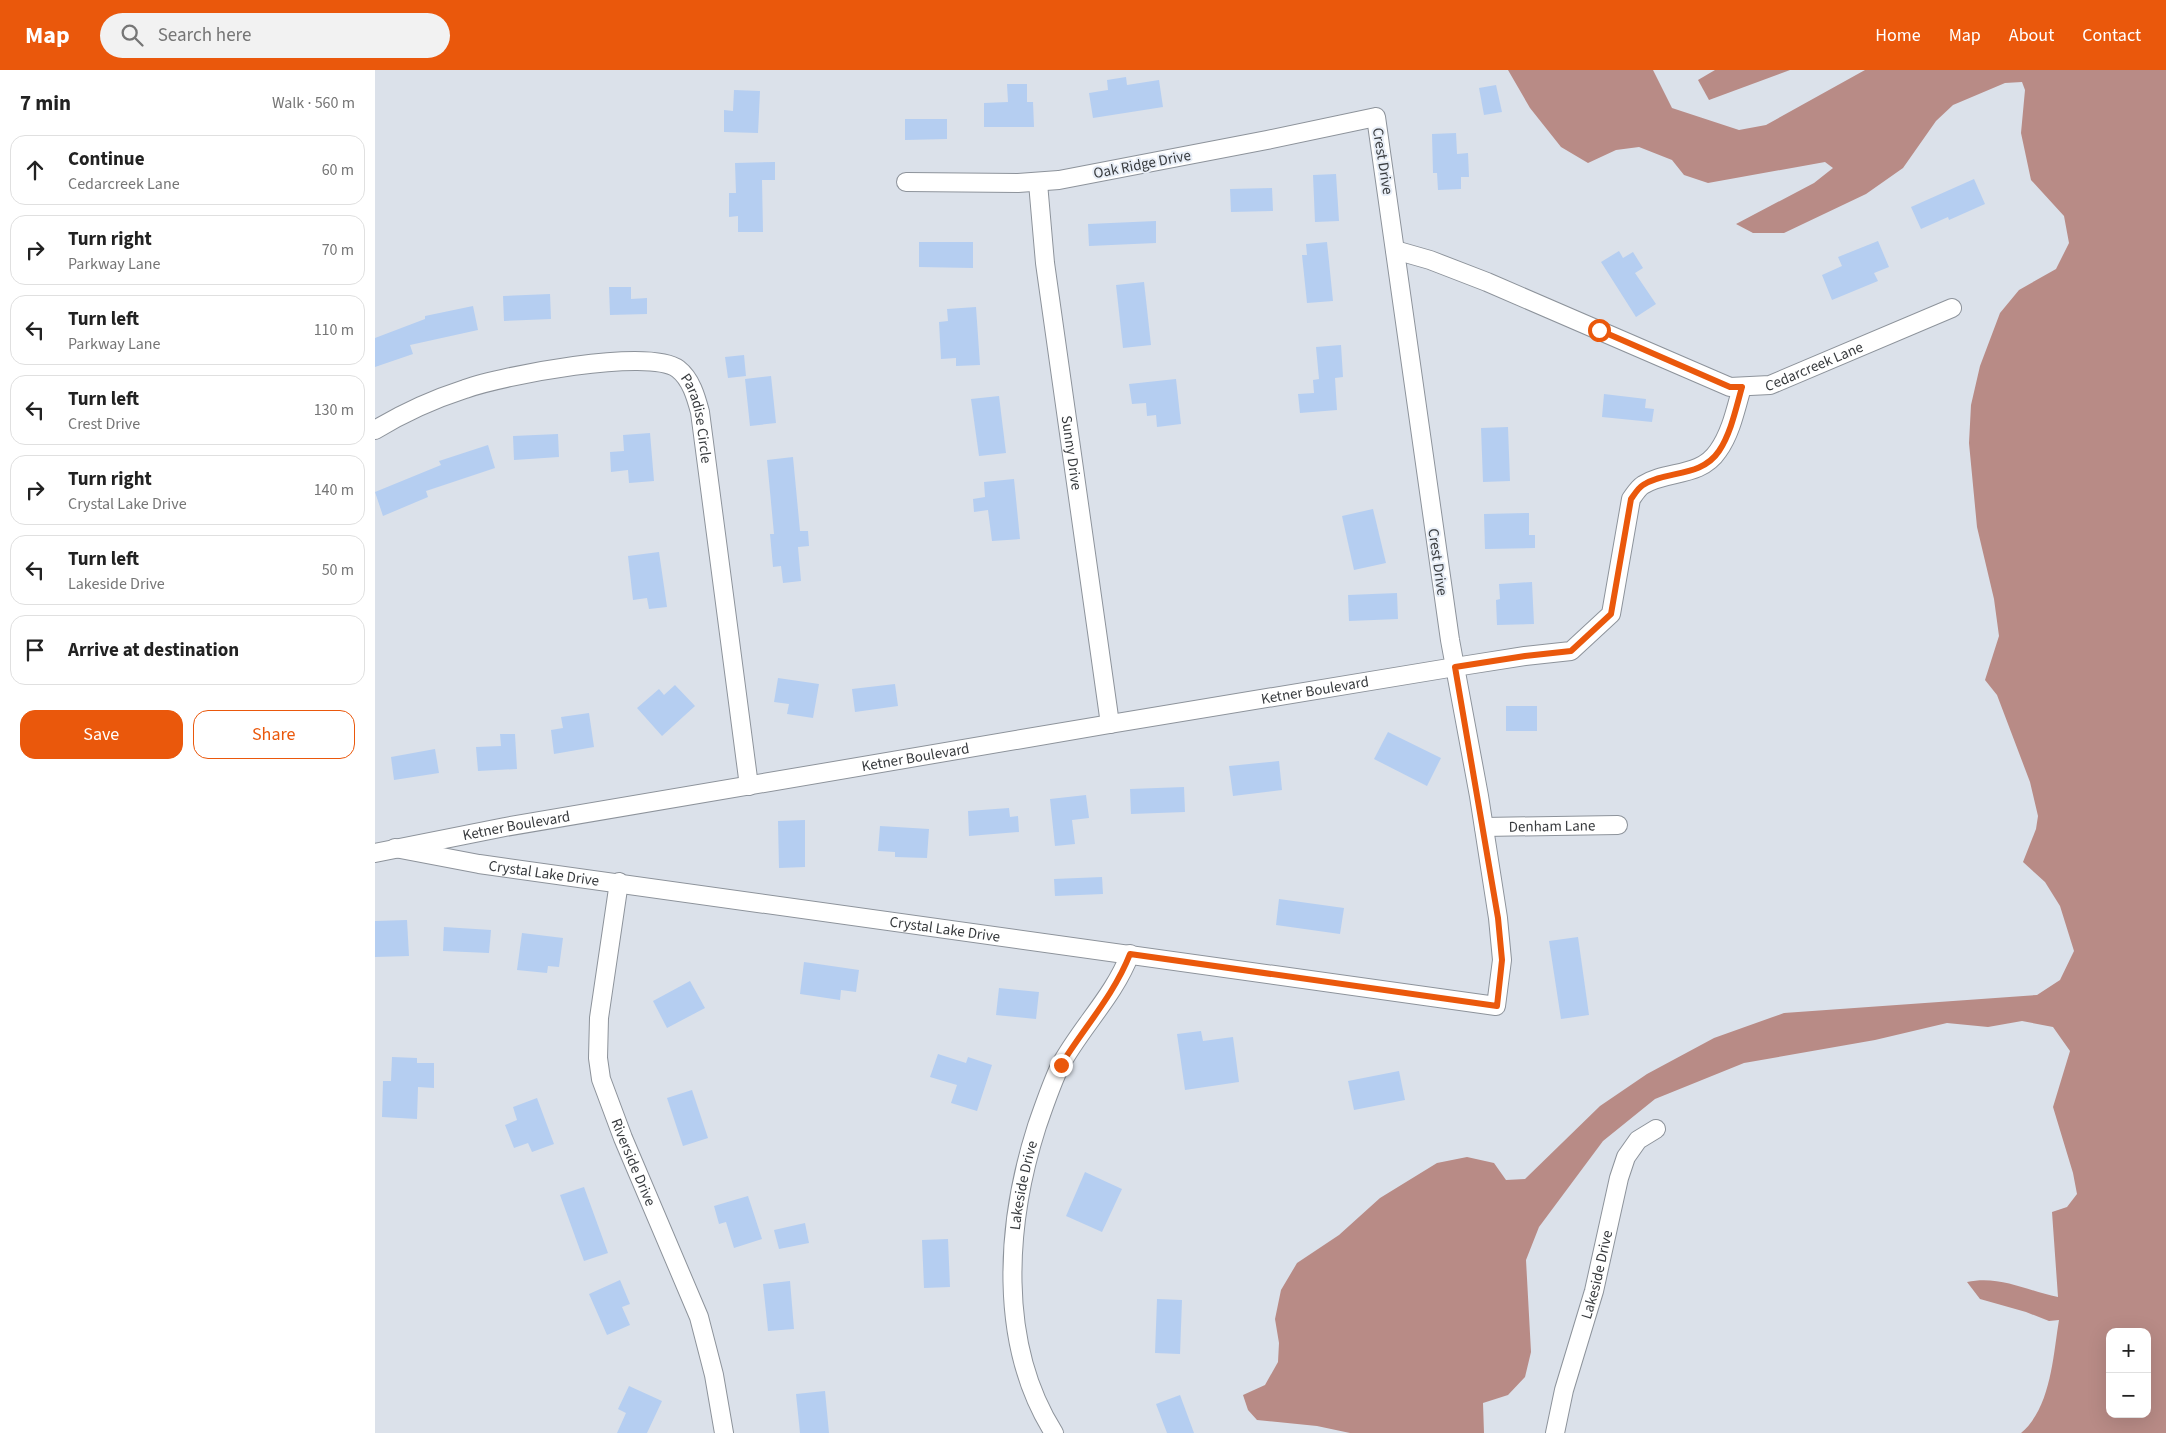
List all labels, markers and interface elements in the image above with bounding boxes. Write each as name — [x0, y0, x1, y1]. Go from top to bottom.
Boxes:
search box — [100, 13, 450, 58]
text: Map — [25, 18, 70, 53]
icon: search — [118, 21, 146, 49]
text: Search here — [158, 22, 251, 49]
text: Home — [1875, 23, 1921, 48]
text: Map — [1949, 23, 1981, 48]
text: About — [2009, 23, 2054, 48]
text: Contact — [2082, 23, 2141, 48]
text: 7 min — [20, 88, 71, 118]
text: Walk · 560 m — [272, 92, 355, 114]
street label: Crest Drive — [1367, 126, 1398, 196]
street label: Oak Ridge Drive — [1092, 145, 1193, 184]
text: Continue — [68, 146, 145, 173]
icon: ahead — [21, 156, 49, 184]
text: 60 m — [322, 159, 354, 181]
text: Cedarcreek Lane — [68, 173, 180, 195]
text: Turn right — [68, 226, 152, 253]
icon: right — [21, 236, 49, 264]
text: 70 m — [322, 239, 354, 261]
text: Parkway Lane — [68, 253, 161, 275]
text: Turn left — [68, 306, 139, 333]
icon: left — [21, 316, 49, 344]
text: 110 m — [314, 319, 354, 341]
route start — [1588, 319, 1611, 342]
text: Parkway Lane — [68, 333, 161, 355]
street label: Cedarcreek Lane — [1765, 337, 1866, 396]
street label: Paradise Circle — [675, 369, 717, 465]
text: Turn left — [68, 386, 139, 413]
icon: left — [21, 396, 49, 424]
text: 130 m — [314, 399, 354, 421]
text: Crest Drive — [68, 413, 140, 435]
street label: Sunny Drive — [1056, 414, 1087, 492]
text: Turn right — [68, 466, 152, 493]
icon: right — [21, 476, 49, 504]
text: 140 m — [314, 479, 354, 501]
text: Crystal Lake Drive — [68, 493, 187, 515]
street label: Crest Drive — [1422, 527, 1453, 597]
text: Turn left — [68, 546, 139, 573]
icon: left — [21, 556, 49, 584]
text: 50 m — [322, 559, 354, 581]
text: Lakeside Drive — [68, 573, 165, 595]
icon: arrive — [21, 636, 49, 664]
text: Arrive at destination — [68, 637, 239, 664]
street label: Ketner Boulevard — [1260, 671, 1371, 710]
button: Save — [20, 710, 183, 759]
button: Share — [193, 710, 355, 759]
street label: Ketner Boulevard — [860, 738, 971, 777]
street label: Ketner Boulevard — [461, 806, 572, 846]
street label: Denham Lane — [1509, 815, 1595, 838]
street label: Crystal Lake Drive — [487, 855, 600, 892]
street label: Crystal Lake Drive — [888, 911, 1002, 948]
route end — [1050, 1054, 1073, 1077]
street label: Riverside Drive — [606, 1116, 661, 1209]
street label: Lakeside Drive — [1005, 1138, 1043, 1231]
street label: Lakeside Drive — [1576, 1228, 1618, 1322]
map controls — [2106, 1328, 2151, 1418]
button: + — [2106, 1328, 2151, 1373]
button: − — [2106, 1373, 2151, 1418]

